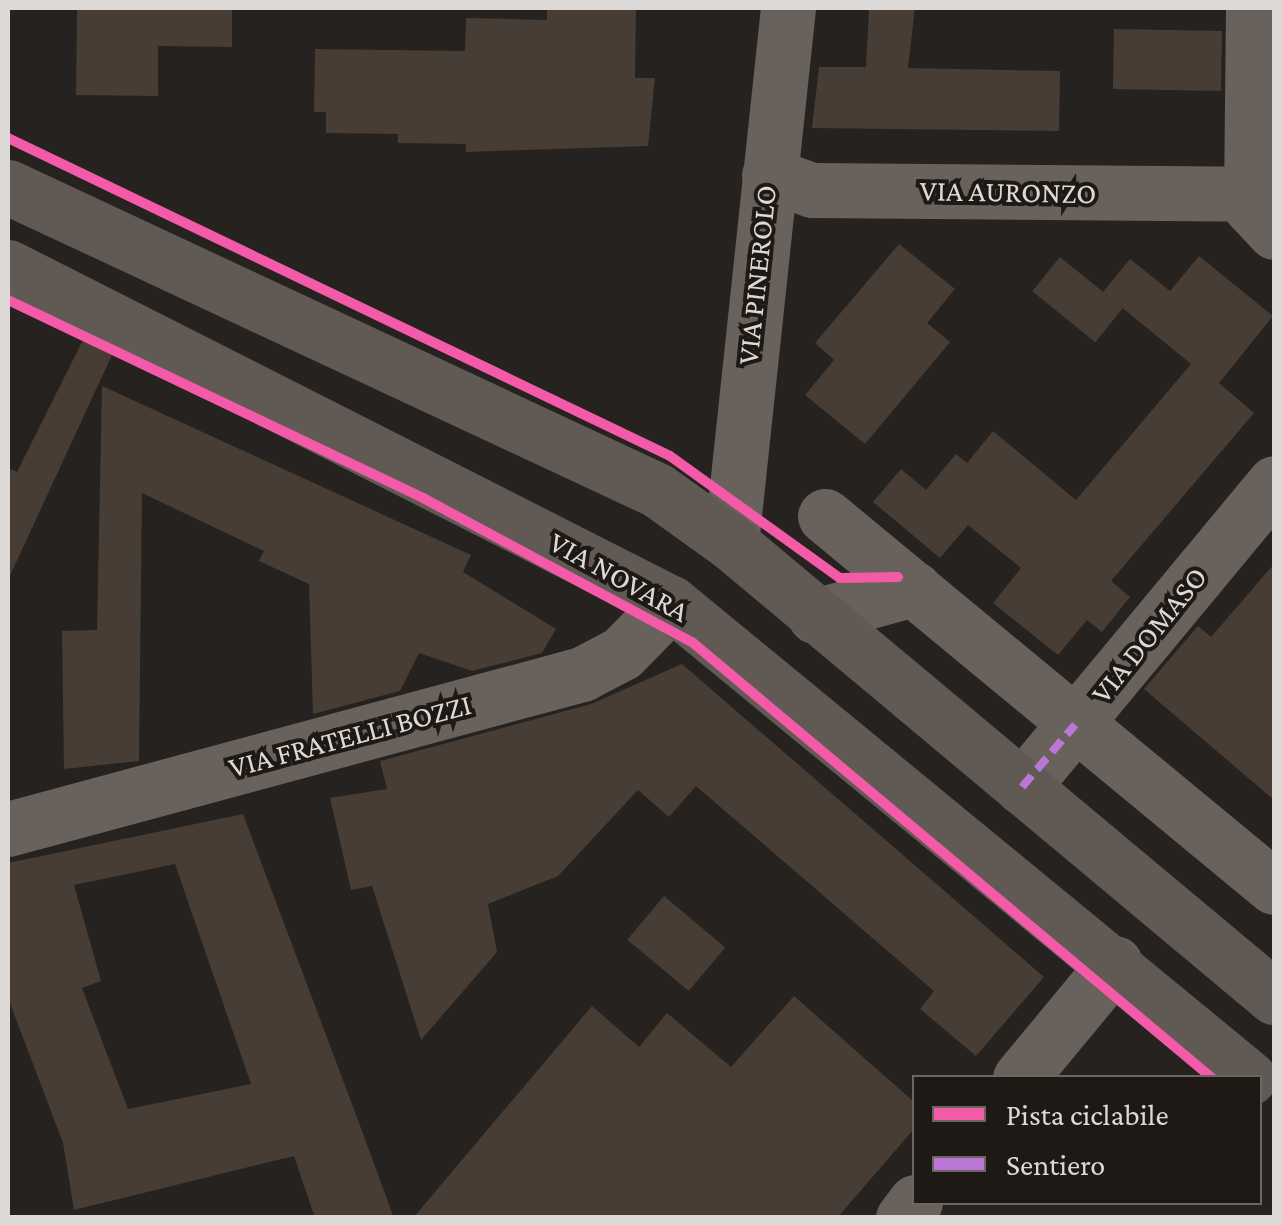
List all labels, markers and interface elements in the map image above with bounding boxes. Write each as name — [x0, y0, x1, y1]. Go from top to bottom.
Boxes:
street label: VIA AURONZO — [919, 172, 1097, 212]
street label: VIA PINEROLO — [730, 183, 784, 367]
street label: VIA NOVARA — [543, 524, 695, 630]
street label: VIA DOMASO — [1083, 560, 1215, 710]
street label: VIA FRATELLI BOZZI — [225, 686, 475, 786]
legend — [912, 1075, 1262, 1205]
text: Pista ciclabile — [1006, 1098, 1169, 1131]
text: Sentiero — [1006, 1148, 1105, 1181]

